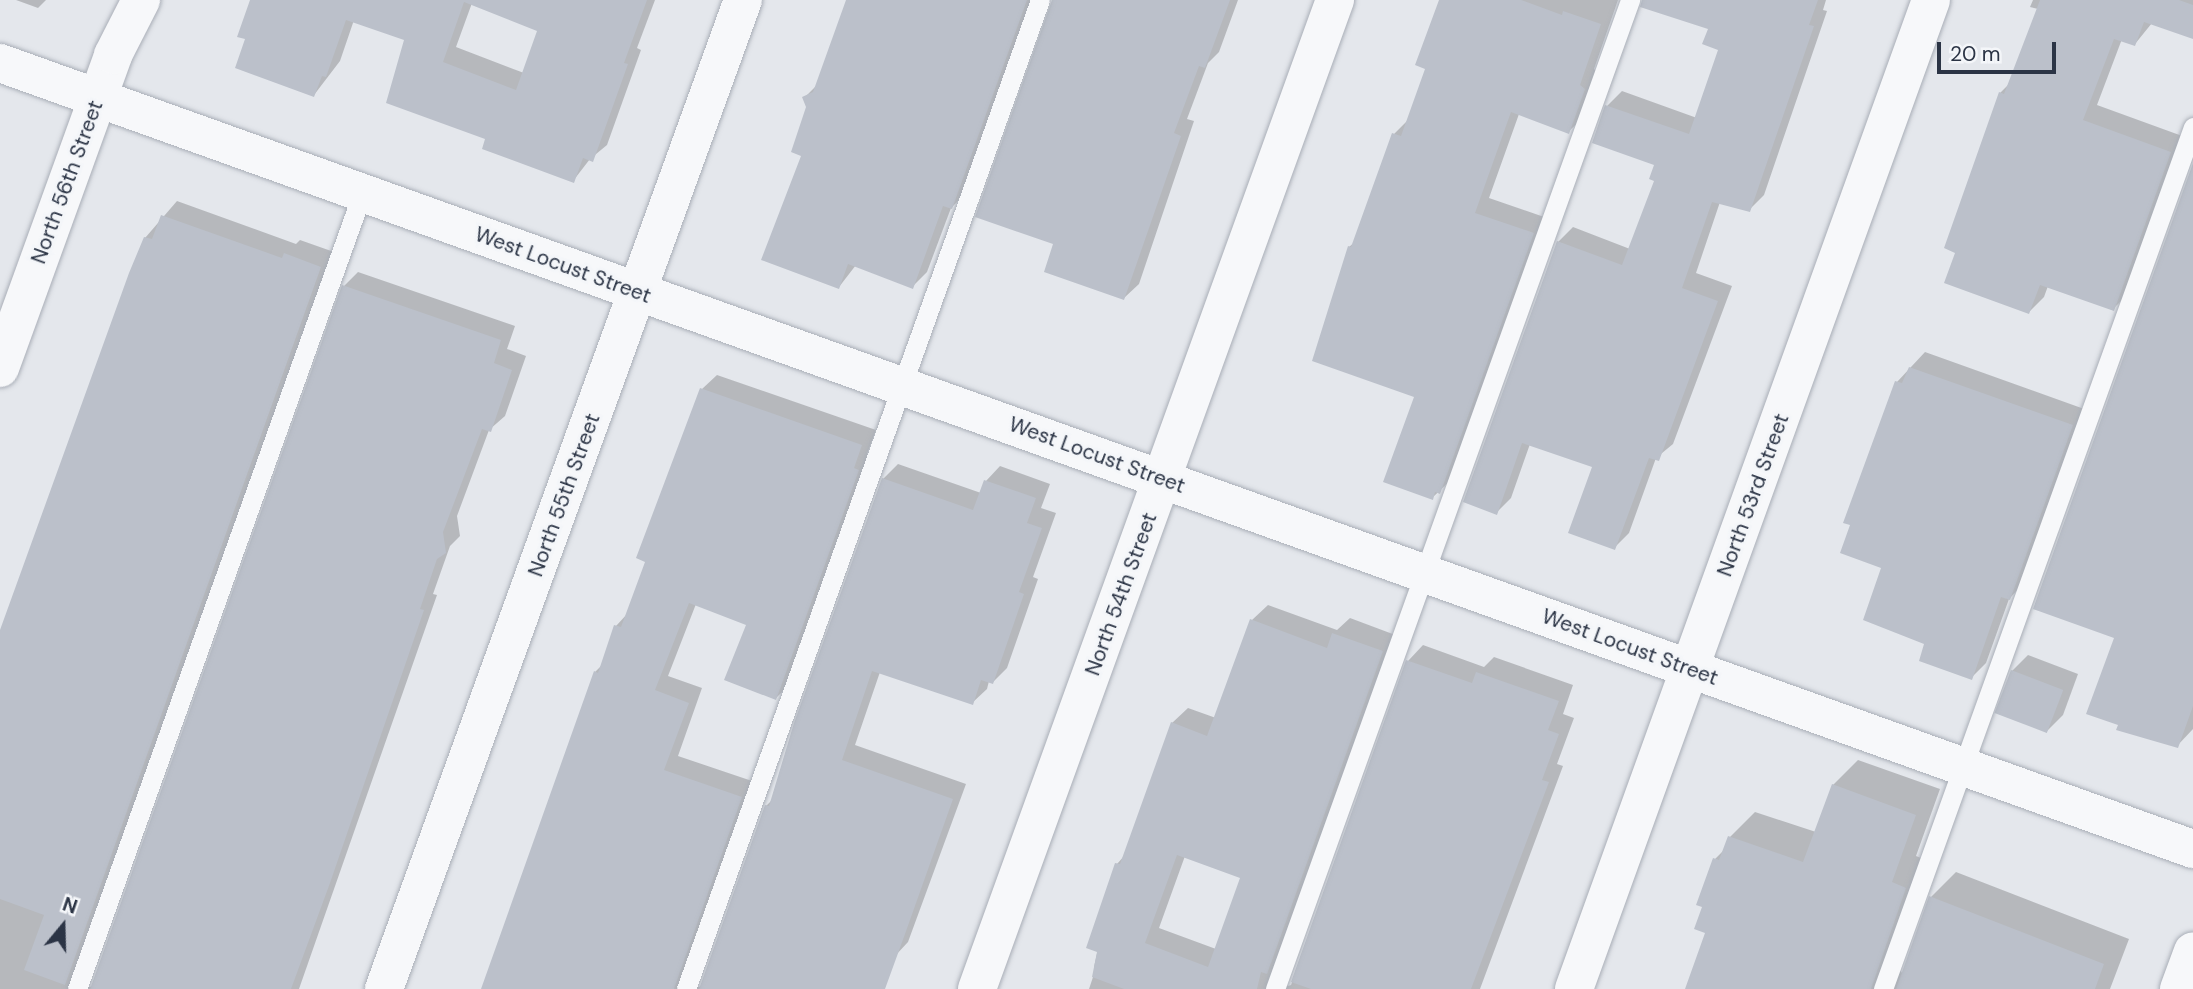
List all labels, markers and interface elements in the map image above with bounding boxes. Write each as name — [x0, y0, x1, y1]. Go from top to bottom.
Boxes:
scale bar — [1941, 28, 2060, 72]
text: 20 m — [1950, 40, 2001, 68]
street label: North 56th Street — [26, 97, 108, 267]
street label: West Locust Street — [471, 221, 655, 309]
street label: North 55th Street — [523, 410, 605, 580]
street label: North 53rd Street — [1712, 410, 1794, 580]
street label: West Locust Street — [1005, 411, 1189, 499]
street label: North 54th Street — [1080, 509, 1162, 679]
street label: West Locust Street — [1538, 603, 1722, 691]
north arrow — [28, 891, 98, 961]
text: N — [59, 892, 81, 920]

